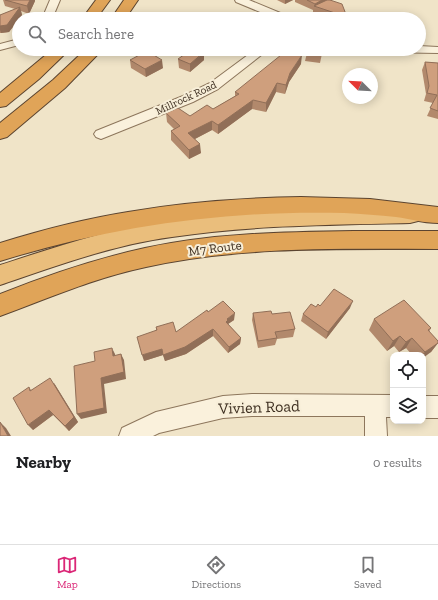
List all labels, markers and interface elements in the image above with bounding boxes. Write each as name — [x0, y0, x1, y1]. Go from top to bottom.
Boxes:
search box — [12, 12, 426, 56]
icon: search — [26, 23, 48, 45]
text: Search here — [58, 25, 134, 43]
north arrow — [342, 68, 378, 104]
street label: Millrock Road — [153, 78, 219, 118]
street label: M7 Route — [188, 237, 242, 259]
map controls — [390, 352, 426, 424]
button: locate — [390, 352, 426, 388]
button: layers — [390, 388, 426, 424]
street label: Vivien Road — [217, 396, 300, 418]
text: Nearby — [16, 452, 71, 472]
text: 0 results — [373, 455, 422, 470]
tab: Map — [56, 554, 78, 591]
tab: Directions — [191, 554, 241, 591]
tab: Saved — [354, 554, 382, 591]

